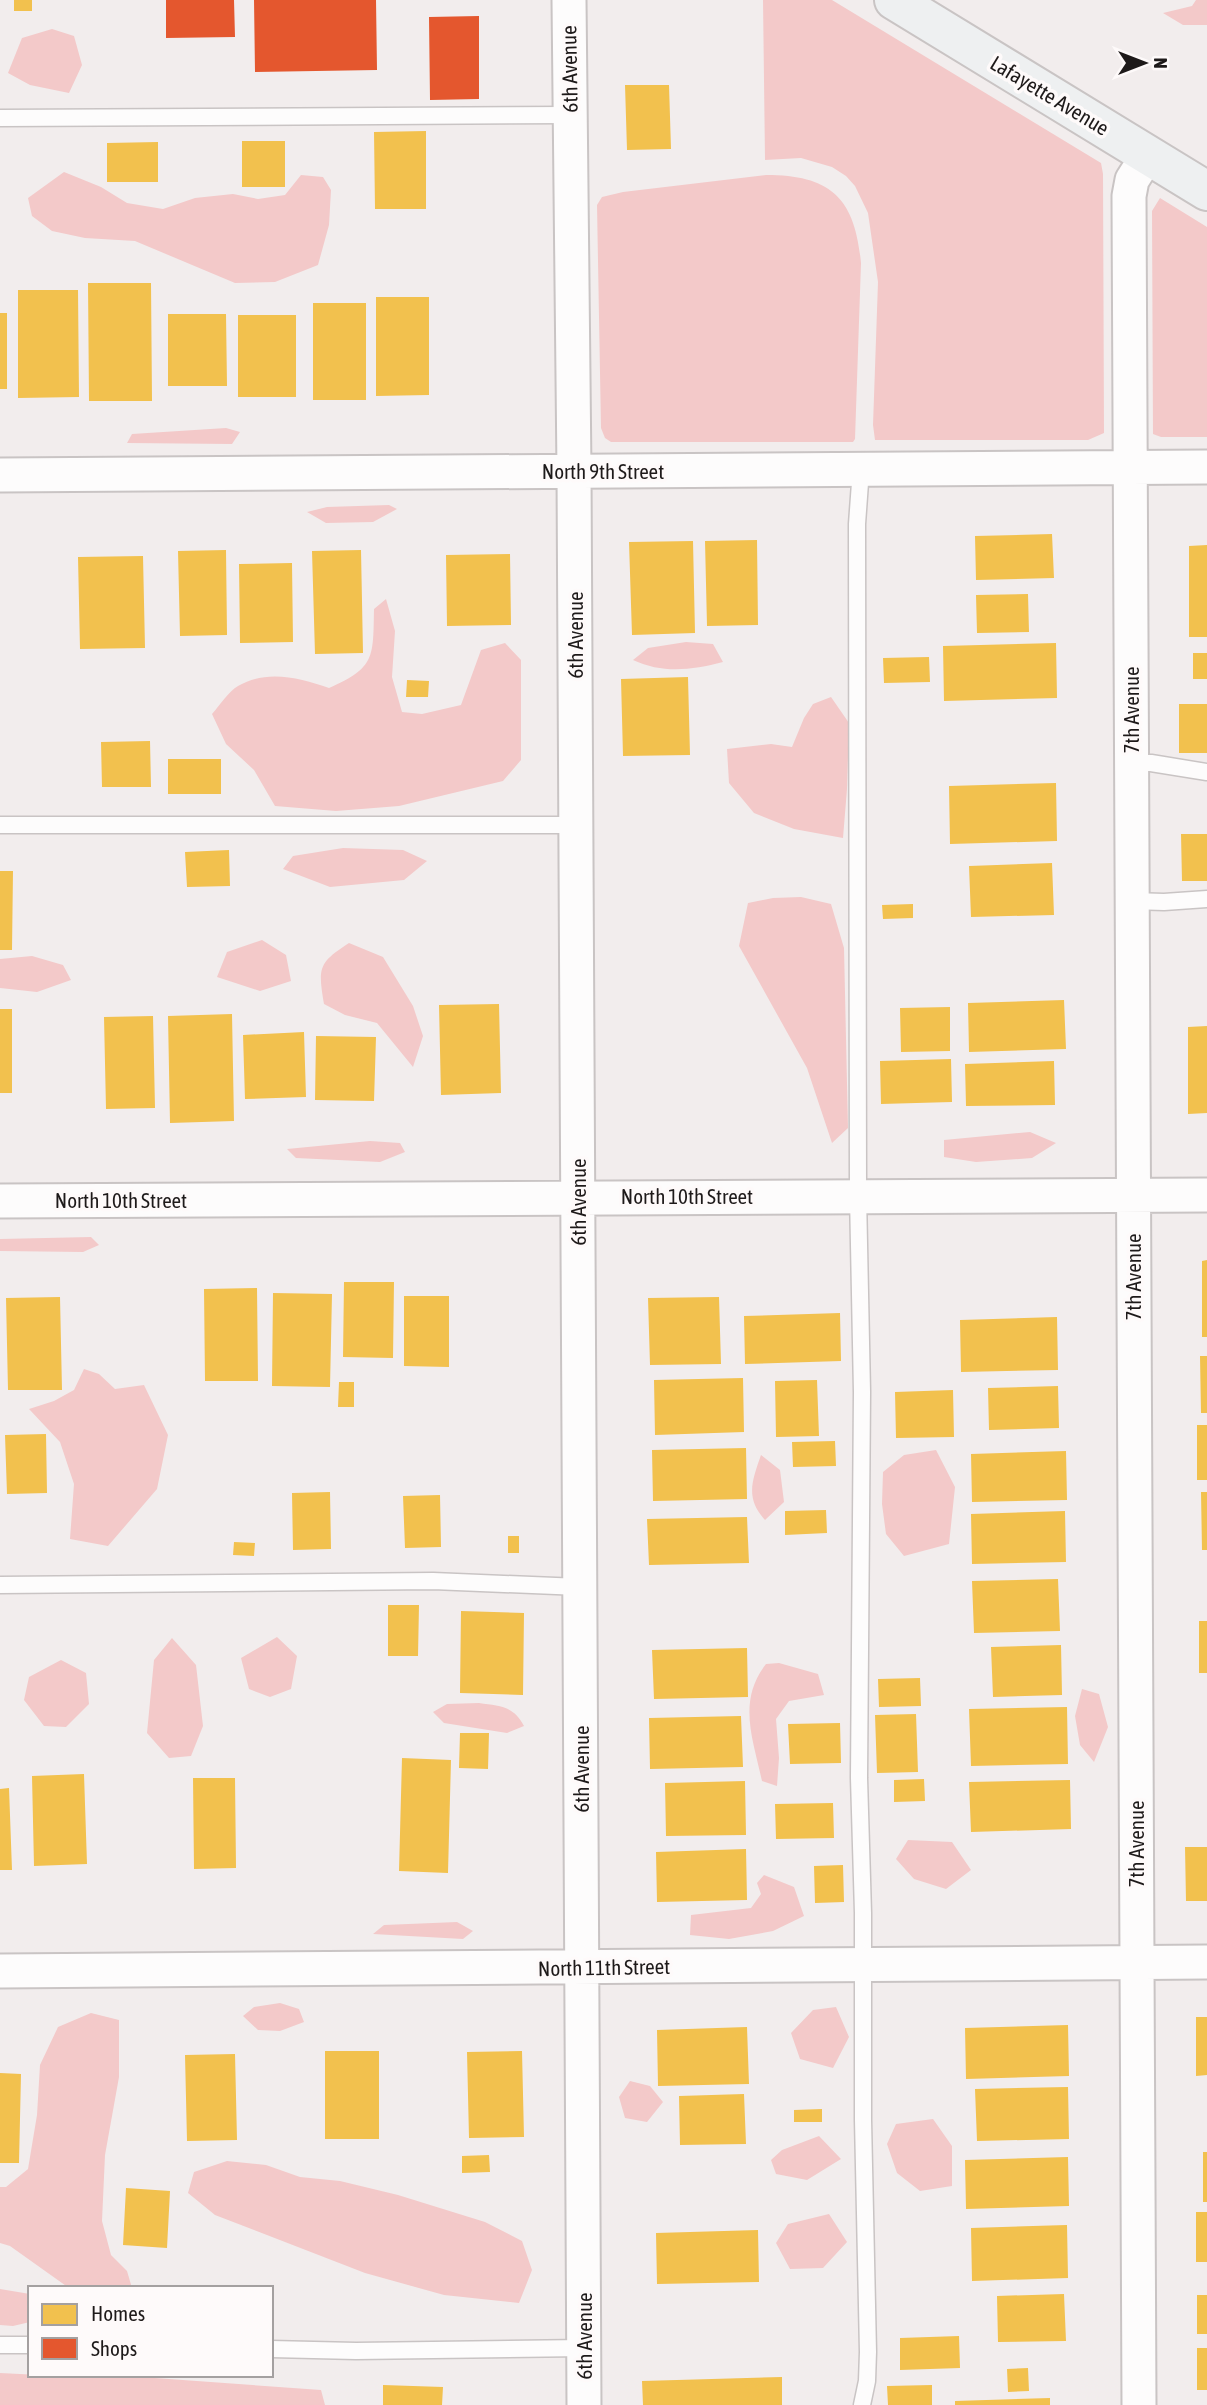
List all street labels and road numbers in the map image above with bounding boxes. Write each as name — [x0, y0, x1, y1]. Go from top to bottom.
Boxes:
street label: 6th Avenue — [556, 25, 582, 113]
street label: Lafayette Avenue — [986, 50, 1114, 140]
street label: North 9th Street — [542, 459, 664, 483]
street label: 6th Avenue — [563, 591, 587, 679]
street label: 7th Avenue — [1119, 666, 1143, 754]
street label: 6th Avenue — [566, 1158, 590, 1246]
street label: North 10th Street — [621, 1184, 753, 1208]
street label: North 10th Street — [55, 1188, 187, 1212]
street label: 7th Avenue — [1121, 1233, 1145, 1321]
street label: 6th Avenue — [569, 1725, 593, 1813]
street label: 7th Avenue — [1124, 1800, 1148, 1888]
street label: North 11th Street — [538, 1954, 670, 1980]
street label: 6th Avenue — [572, 2292, 596, 2380]

